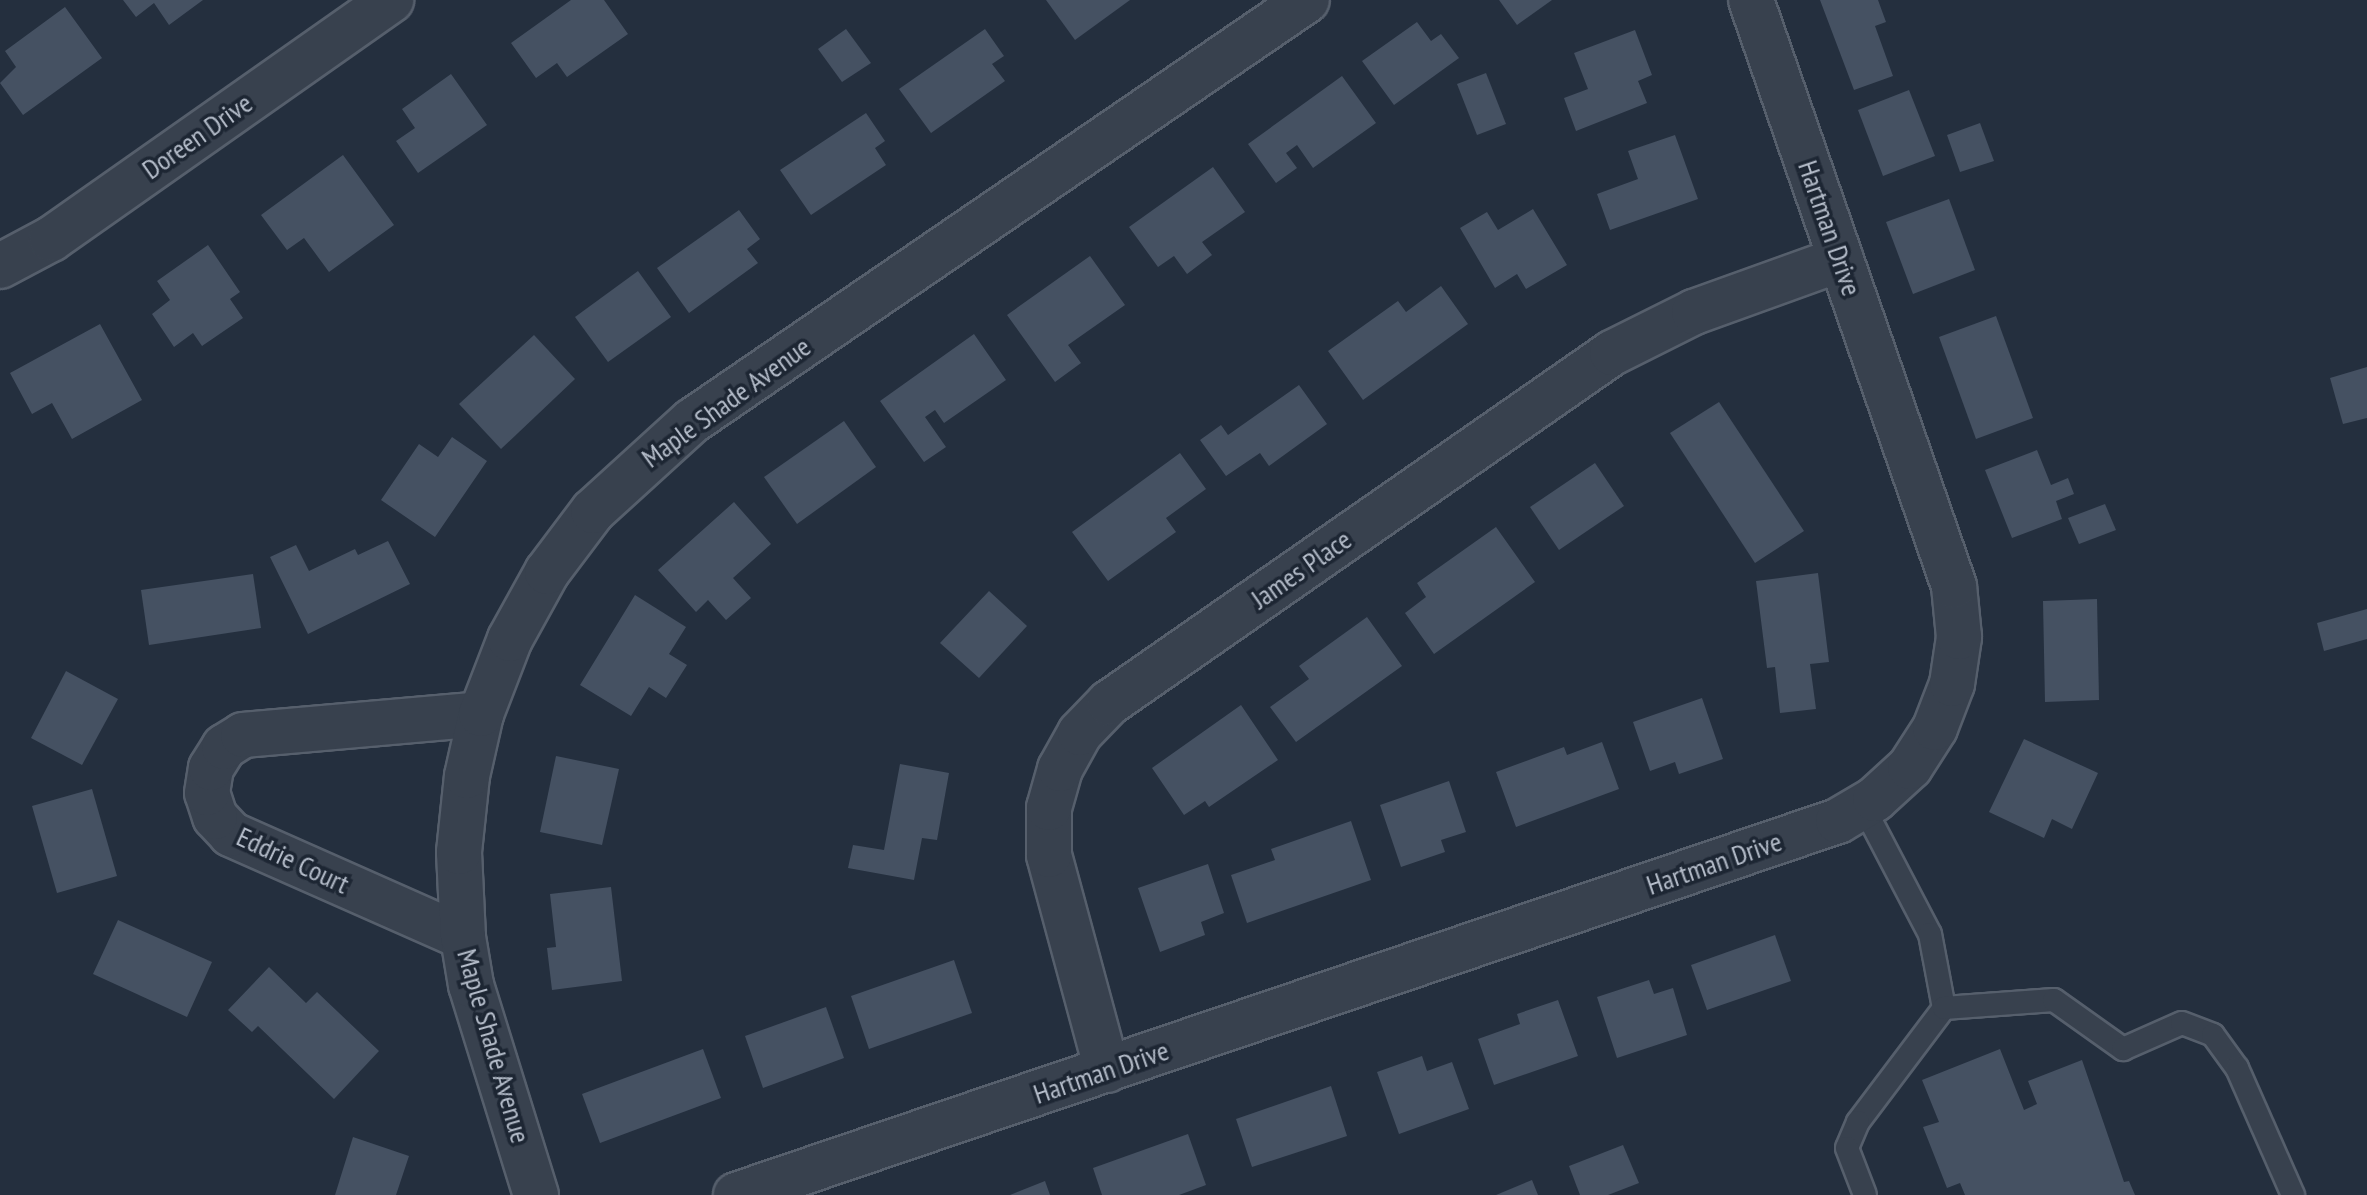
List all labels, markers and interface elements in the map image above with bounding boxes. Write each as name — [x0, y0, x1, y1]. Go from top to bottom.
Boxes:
street label: Doreen Drive — [136, 86, 258, 186]
street label: Hartman Drive — [1791, 156, 1869, 300]
street label: Maple Shade Avenue — [635, 329, 817, 475]
street label: James Place — [1244, 522, 1358, 616]
street label: Eddrie Court — [232, 819, 354, 901]
street label: Hartman Drive — [1642, 824, 1786, 902]
street label: Maple Shade Avenue — [450, 945, 538, 1147]
street label: Hartman Drive — [1029, 1033, 1173, 1111]

